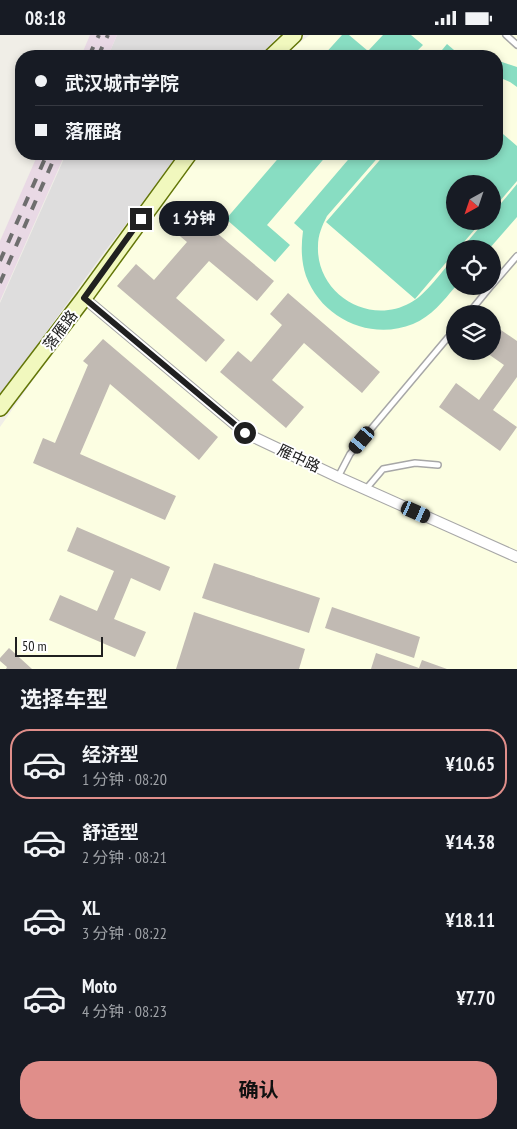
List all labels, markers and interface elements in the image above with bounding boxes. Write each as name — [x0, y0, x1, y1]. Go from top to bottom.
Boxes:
text: 08:18 — [25, 6, 66, 30]
text: 武汉城市学院 — [65, 71, 179, 95]
text: 落雁路 — [65, 119, 122, 143]
north arrow — [446, 175, 501, 230]
map controls — [446, 175, 501, 360]
callout: 1 分钟 — [158, 201, 228, 237]
route end — [130, 208, 152, 230]
text: 1 分钟 — [173, 208, 215, 228]
button: locate — [446, 240, 501, 295]
button: layers — [446, 305, 501, 360]
street label: 落雁路 — [39, 306, 81, 354]
route start — [234, 422, 256, 444]
car — [346, 424, 377, 456]
street label: 雁中路 — [275, 440, 323, 476]
car — [399, 499, 432, 525]
scale bar — [15, 634, 102, 657]
text: 50 m — [22, 637, 47, 655]
text: 选择车型 — [20, 685, 108, 713]
icon: car — [22, 742, 67, 787]
text: 经济型 — [82, 742, 139, 766]
text: ¥10.65 — [446, 752, 495, 776]
text: 1 分钟 · 08:20 — [82, 769, 167, 789]
icon: car — [22, 820, 67, 865]
text: 舒适型 — [82, 820, 139, 844]
text: ¥14.38 — [446, 830, 495, 854]
text: 2 分钟 · 08:21 — [82, 847, 167, 867]
text: XL — [82, 896, 100, 920]
icon: car — [22, 898, 67, 943]
text: ¥18.11 — [446, 908, 495, 932]
text: 3 分钟 · 08:22 — [82, 923, 167, 943]
text: Moto — [82, 974, 117, 998]
icon: car — [22, 976, 67, 1021]
text: ¥7.70 — [457, 986, 495, 1010]
text: 4 分钟 · 08:23 — [82, 1001, 167, 1021]
button: 确认 — [20, 1061, 497, 1119]

